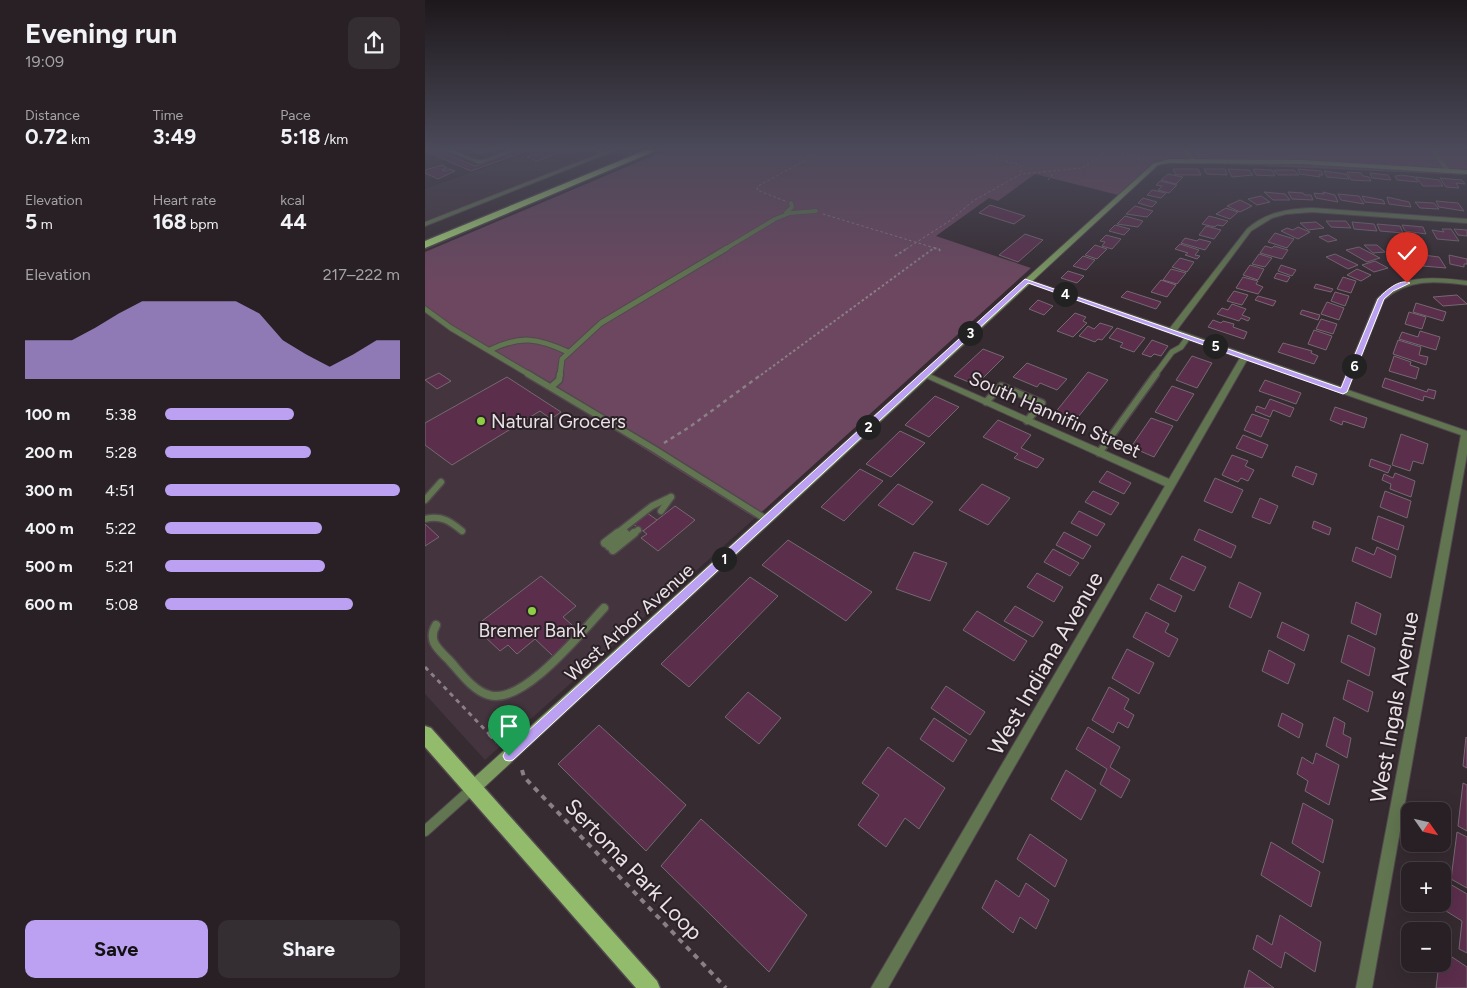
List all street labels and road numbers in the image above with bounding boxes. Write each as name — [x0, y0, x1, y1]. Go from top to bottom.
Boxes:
street label: South Hannifin Street — [965, 366, 1144, 463]
street label: West Arbor Avenue — [560, 558, 698, 686]
street label: West Indiana Avenue — [982, 567, 1109, 760]
street label: West Ingals Avenue — [1364, 609, 1425, 805]
street label: Sertoma Park Loop — [559, 793, 708, 946]

